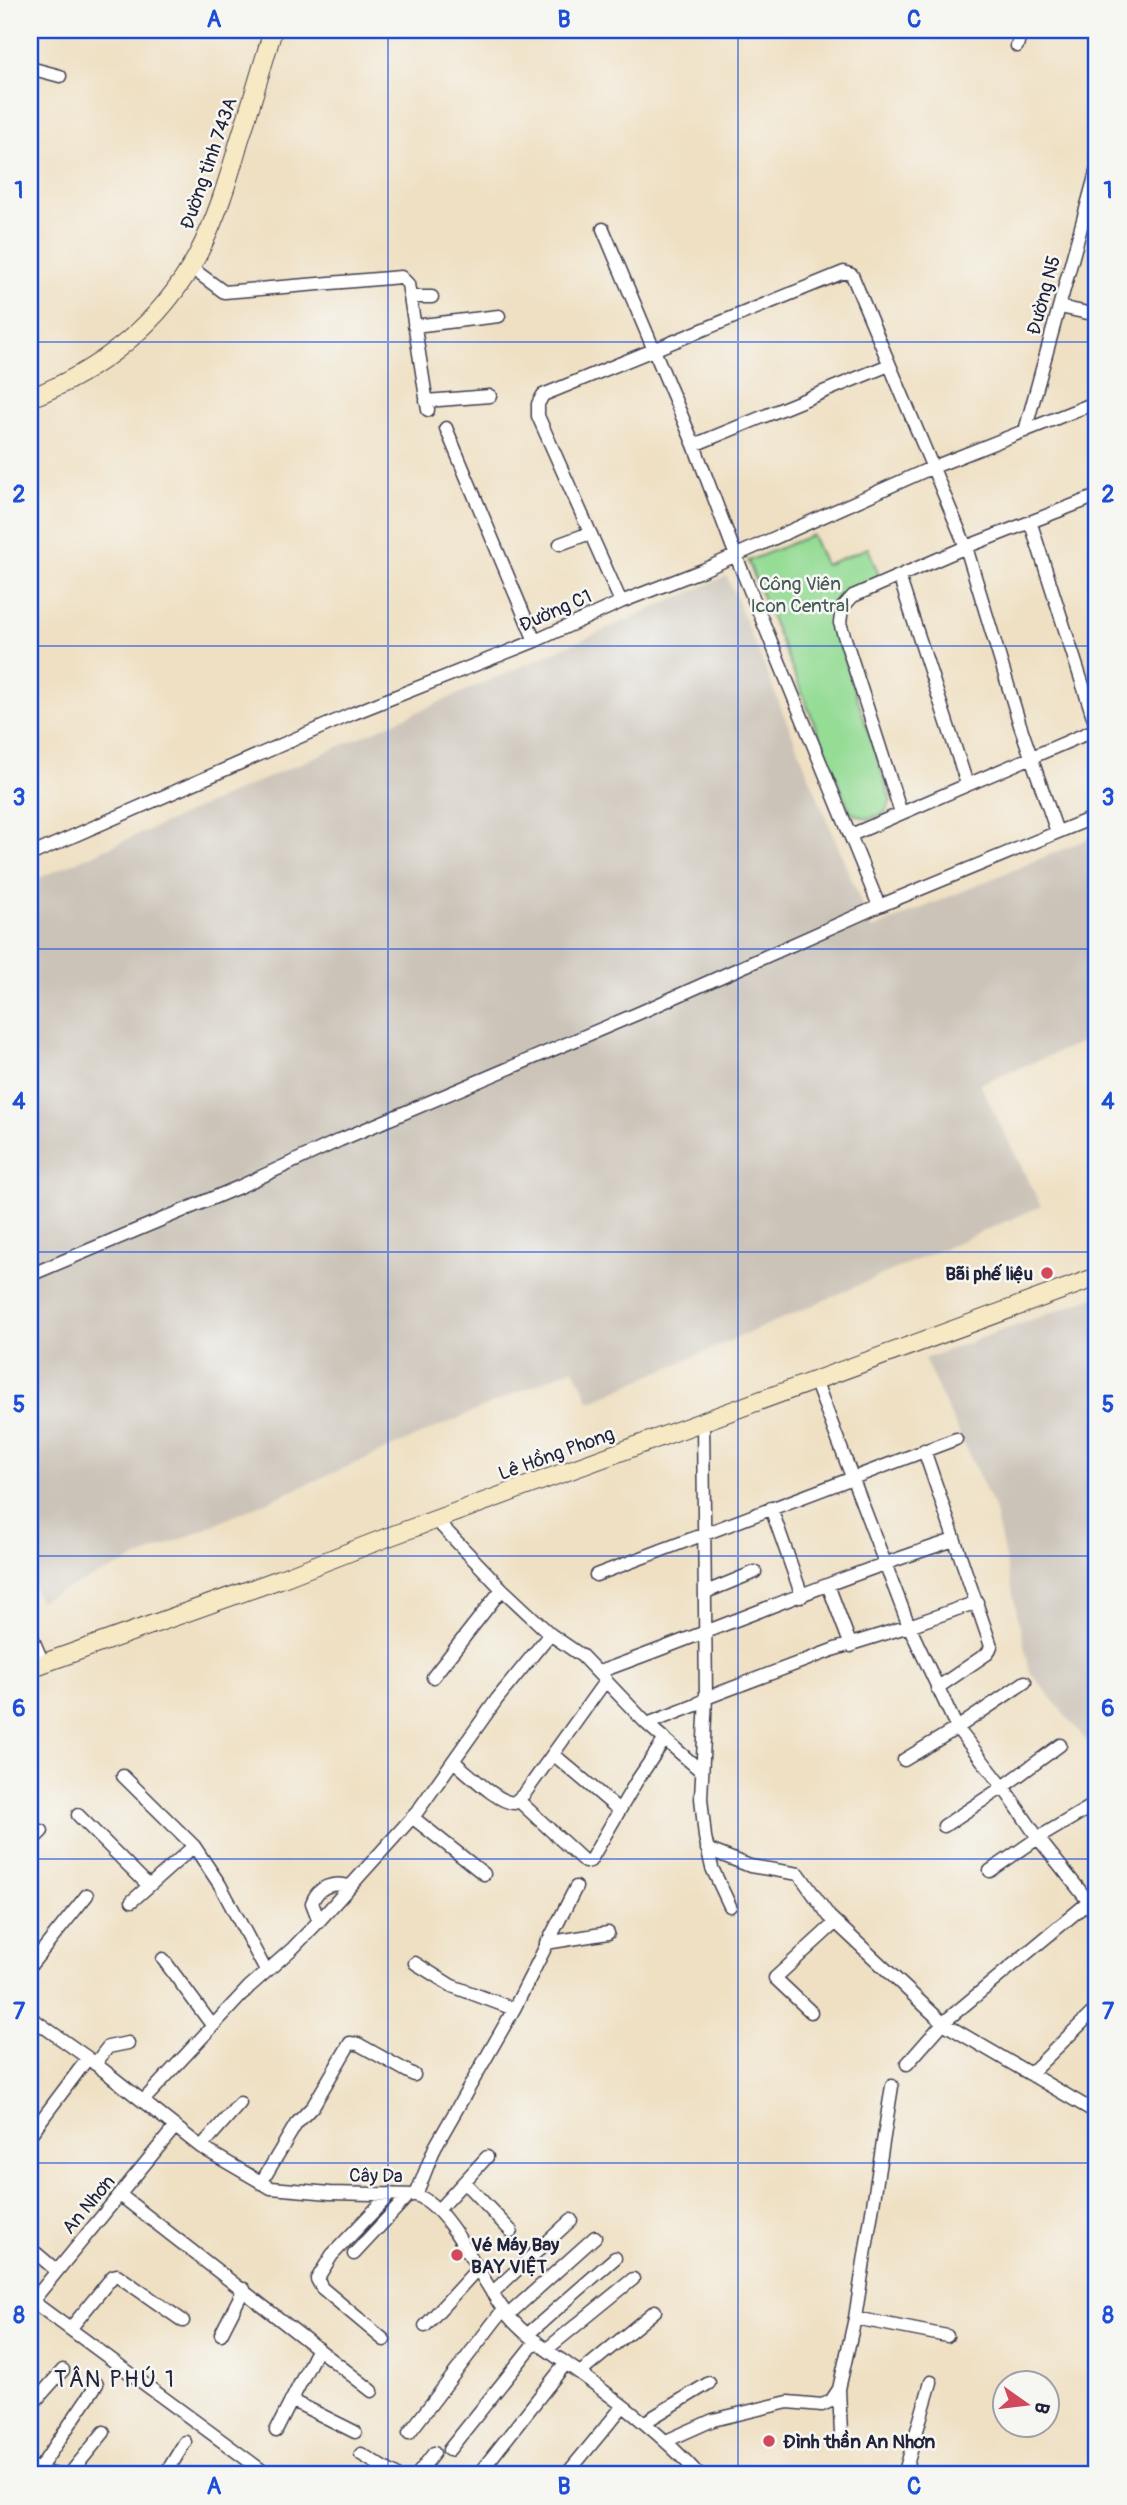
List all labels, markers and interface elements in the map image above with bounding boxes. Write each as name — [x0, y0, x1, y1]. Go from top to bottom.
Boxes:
text: A — [207, 5, 222, 34]
text: B — [557, 5, 571, 34]
text: C — [907, 5, 921, 34]
street label: Đường tỉnh 743A — [175, 94, 243, 232]
text: 1 — [15, 176, 24, 205]
text: 1 — [1104, 176, 1113, 205]
street label: Đường N5 — [1022, 253, 1066, 337]
text: 2 — [13, 480, 26, 509]
text: 2 — [1102, 480, 1115, 509]
park label: Công Viên Icon Central — [751, 572, 849, 618]
street label: Đường C1 — [515, 584, 595, 638]
text: 3 — [13, 783, 25, 812]
text: 3 — [1102, 783, 1114, 812]
text: 4 — [12, 1087, 26, 1116]
text: 4 — [1101, 1087, 1115, 1116]
place label: Bãi phế liệu — [945, 1262, 1033, 1286]
marker: Bãi phế liệu — [1039, 1265, 1055, 1281]
text: 5 — [13, 1390, 25, 1419]
text: 5 — [1102, 1390, 1114, 1419]
street label: Lê Hồng Phong — [495, 1422, 618, 1486]
text: 6 — [12, 1694, 26, 1723]
text: 6 — [1101, 1694, 1115, 1723]
text: 7 — [13, 1997, 26, 2026]
text: 7 — [1102, 1997, 1115, 2026]
street label: Cây Da — [349, 2164, 403, 2188]
street label: An Nhơn — [57, 2170, 120, 2239]
place label: Vé Máy Bay BAY VIỆT — [471, 2233, 560, 2279]
marker: Vé Máy Bay BAY VIỆT — [449, 2247, 465, 2263]
text: 8 — [13, 2301, 25, 2330]
text: 8 — [1102, 2301, 1114, 2330]
district label: TÂN PHÚ 1 — [54, 2365, 176, 2394]
north arrow — [990, 2368, 1060, 2438]
text: B — [1029, 2400, 1054, 2416]
place label: Đình thần An Nhơn — [783, 2429, 936, 2454]
marker: Đình thần An Nhơn — [761, 2433, 777, 2449]
text: A — [207, 2472, 222, 2501]
text: B — [557, 2472, 571, 2501]
text: C — [907, 2472, 921, 2501]

